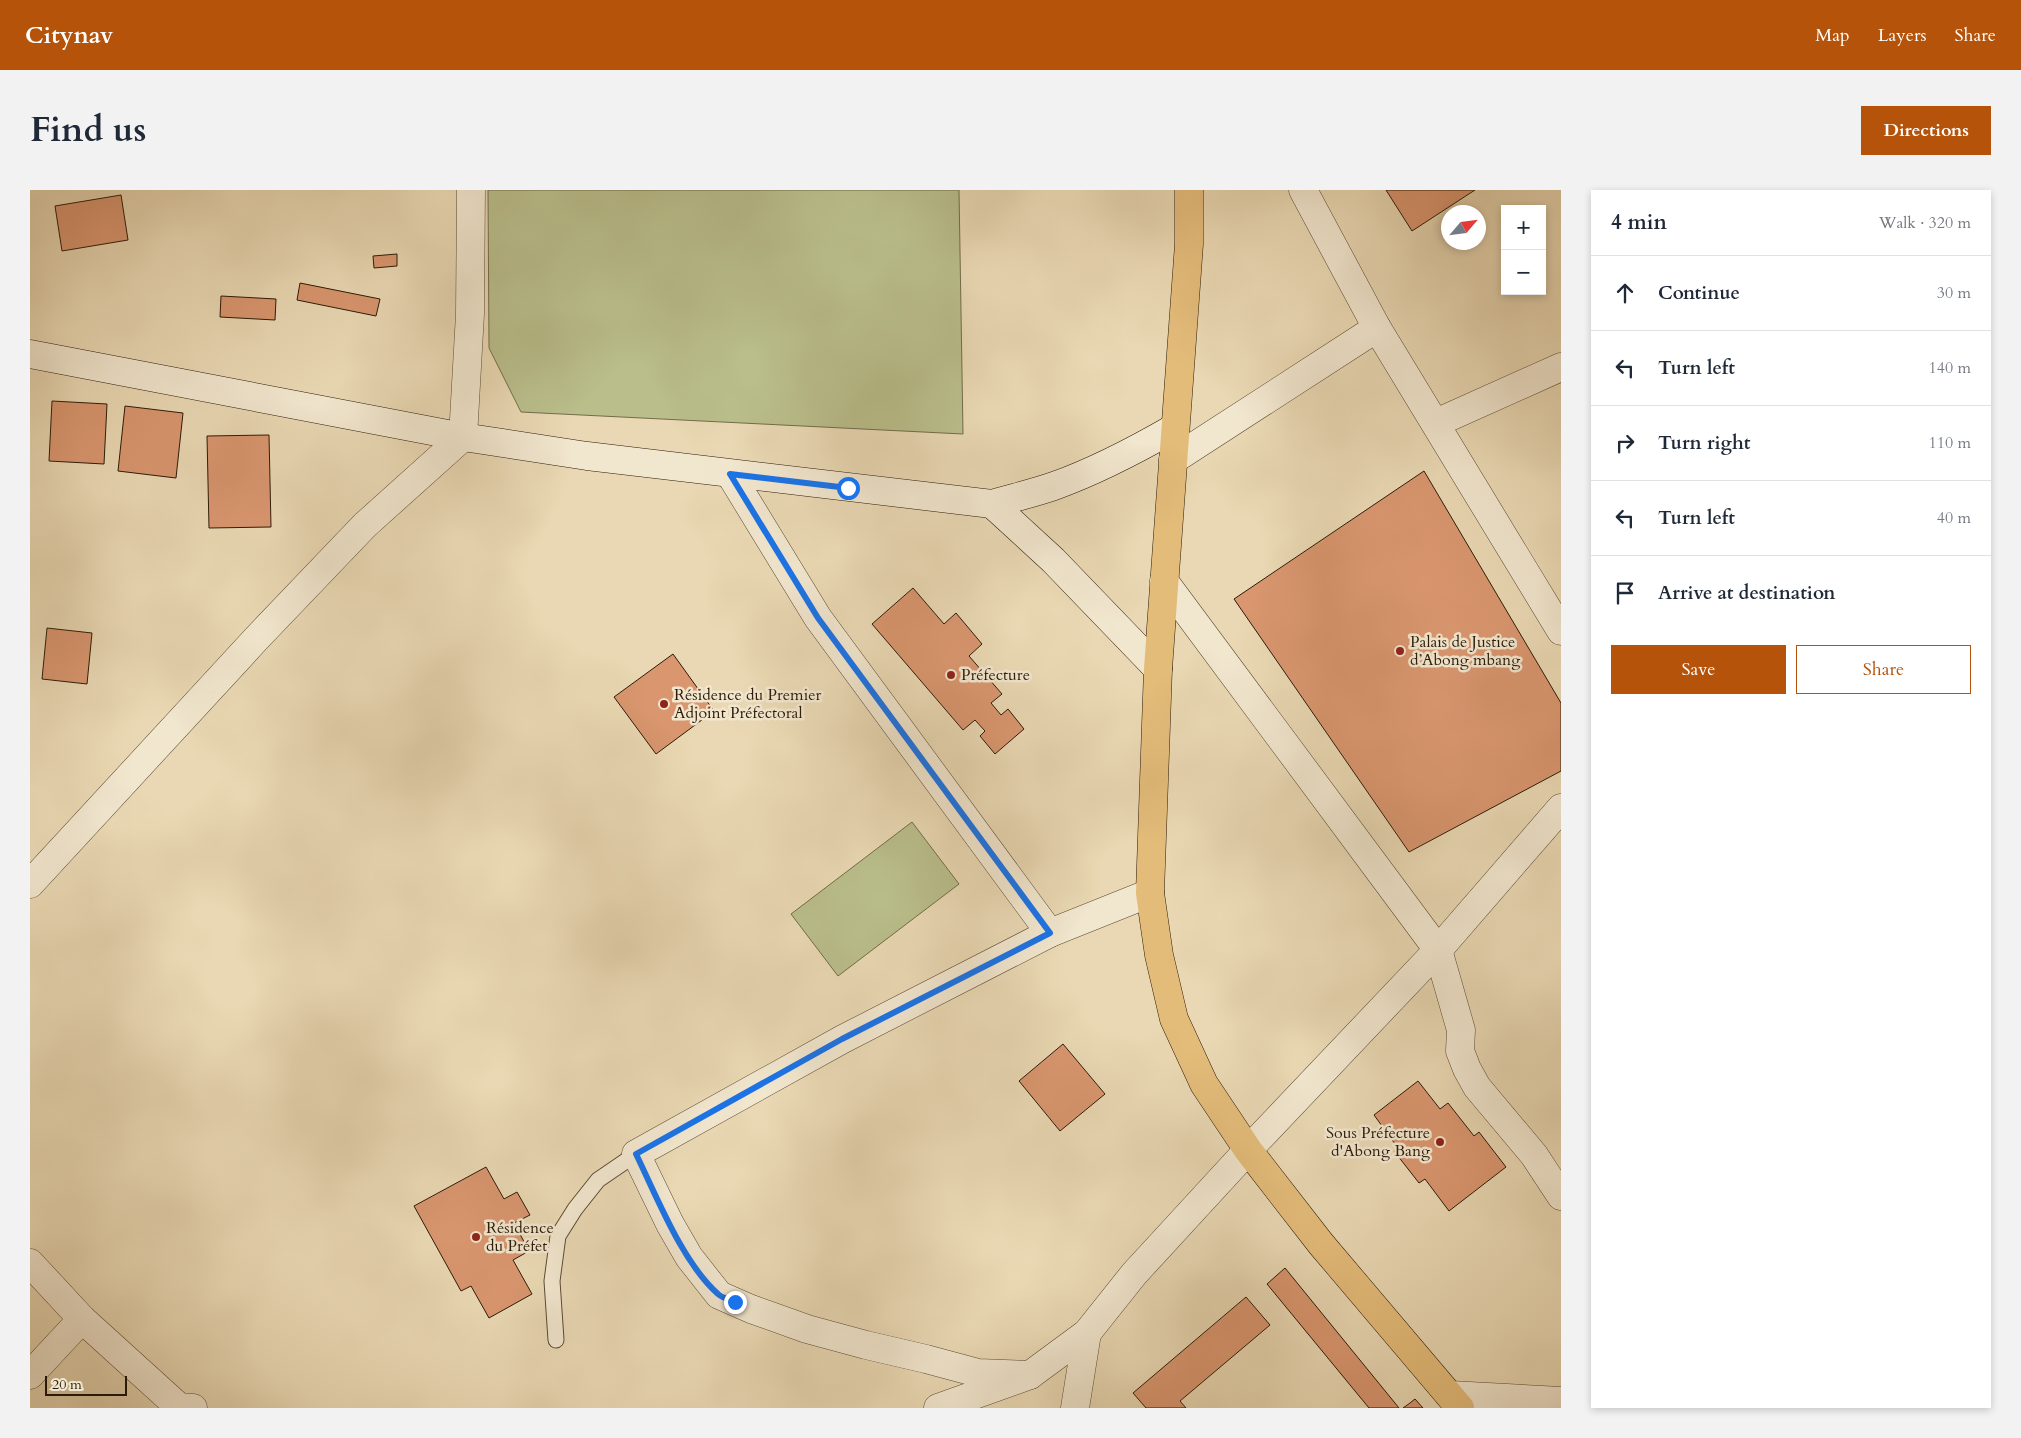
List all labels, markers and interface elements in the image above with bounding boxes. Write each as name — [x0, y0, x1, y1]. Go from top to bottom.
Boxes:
text: Citynav — [25, 19, 113, 52]
text: Map — [1815, 23, 1850, 48]
text: Layers — [1878, 23, 1927, 48]
text: Share — [1955, 23, 1996, 48]
text: Find us — [30, 106, 146, 154]
button: Directions — [1861, 106, 1991, 155]
north arrow — [1441, 205, 1486, 250]
map controls — [1501, 205, 1546, 295]
button: + — [1501, 205, 1546, 250]
text: 4 min — [1611, 208, 1667, 237]
text: Walk · 320 m — [1879, 212, 1971, 234]
button: − — [1501, 250, 1546, 295]
icon: ahead — [1611, 279, 1639, 307]
text: Continue — [1658, 280, 1740, 306]
text: 30 m — [1937, 282, 1971, 304]
icon: left — [1611, 354, 1639, 382]
text: Turn left — [1658, 355, 1735, 381]
text: 140 m — [1929, 357, 1971, 379]
icon: right — [1611, 429, 1639, 457]
text: Turn right — [1658, 430, 1750, 456]
text: 110 m — [1929, 432, 1971, 454]
route start — [837, 477, 860, 500]
icon: left — [1611, 504, 1639, 532]
text: Turn left — [1658, 505, 1735, 531]
text: 40 m — [1937, 507, 1971, 529]
icon: arrive — [1611, 579, 1639, 607]
text: Arrive at destination — [1658, 580, 1835, 606]
place label: Palais de Justice d’Abong mbang — [1410, 631, 1520, 671]
marker: Palais de Justice d’Abong mbang — [1394, 645, 1406, 657]
button: Save — [1611, 645, 1786, 694]
button: Share — [1796, 645, 1971, 694]
place label: Préfecture — [961, 664, 1030, 686]
marker: Préfecture — [945, 669, 957, 681]
place label: Résidence du Premier Adjoint Préfectoral — [674, 684, 821, 724]
marker: Résidence du Premier Adjoint Préfectoral — [658, 698, 670, 710]
place label: Sous Préfecture d'Abong Bang — [1326, 1122, 1430, 1162]
marker: Sous Préfecture d'Abong Bang — [1434, 1136, 1446, 1148]
place label: Résidence du Préfet — [486, 1217, 554, 1257]
marker: Résidence du Préfet — [470, 1231, 482, 1243]
route end — [724, 1291, 747, 1314]
scale bar — [45, 1373, 128, 1396]
text: 20 m — [52, 1375, 82, 1394]

